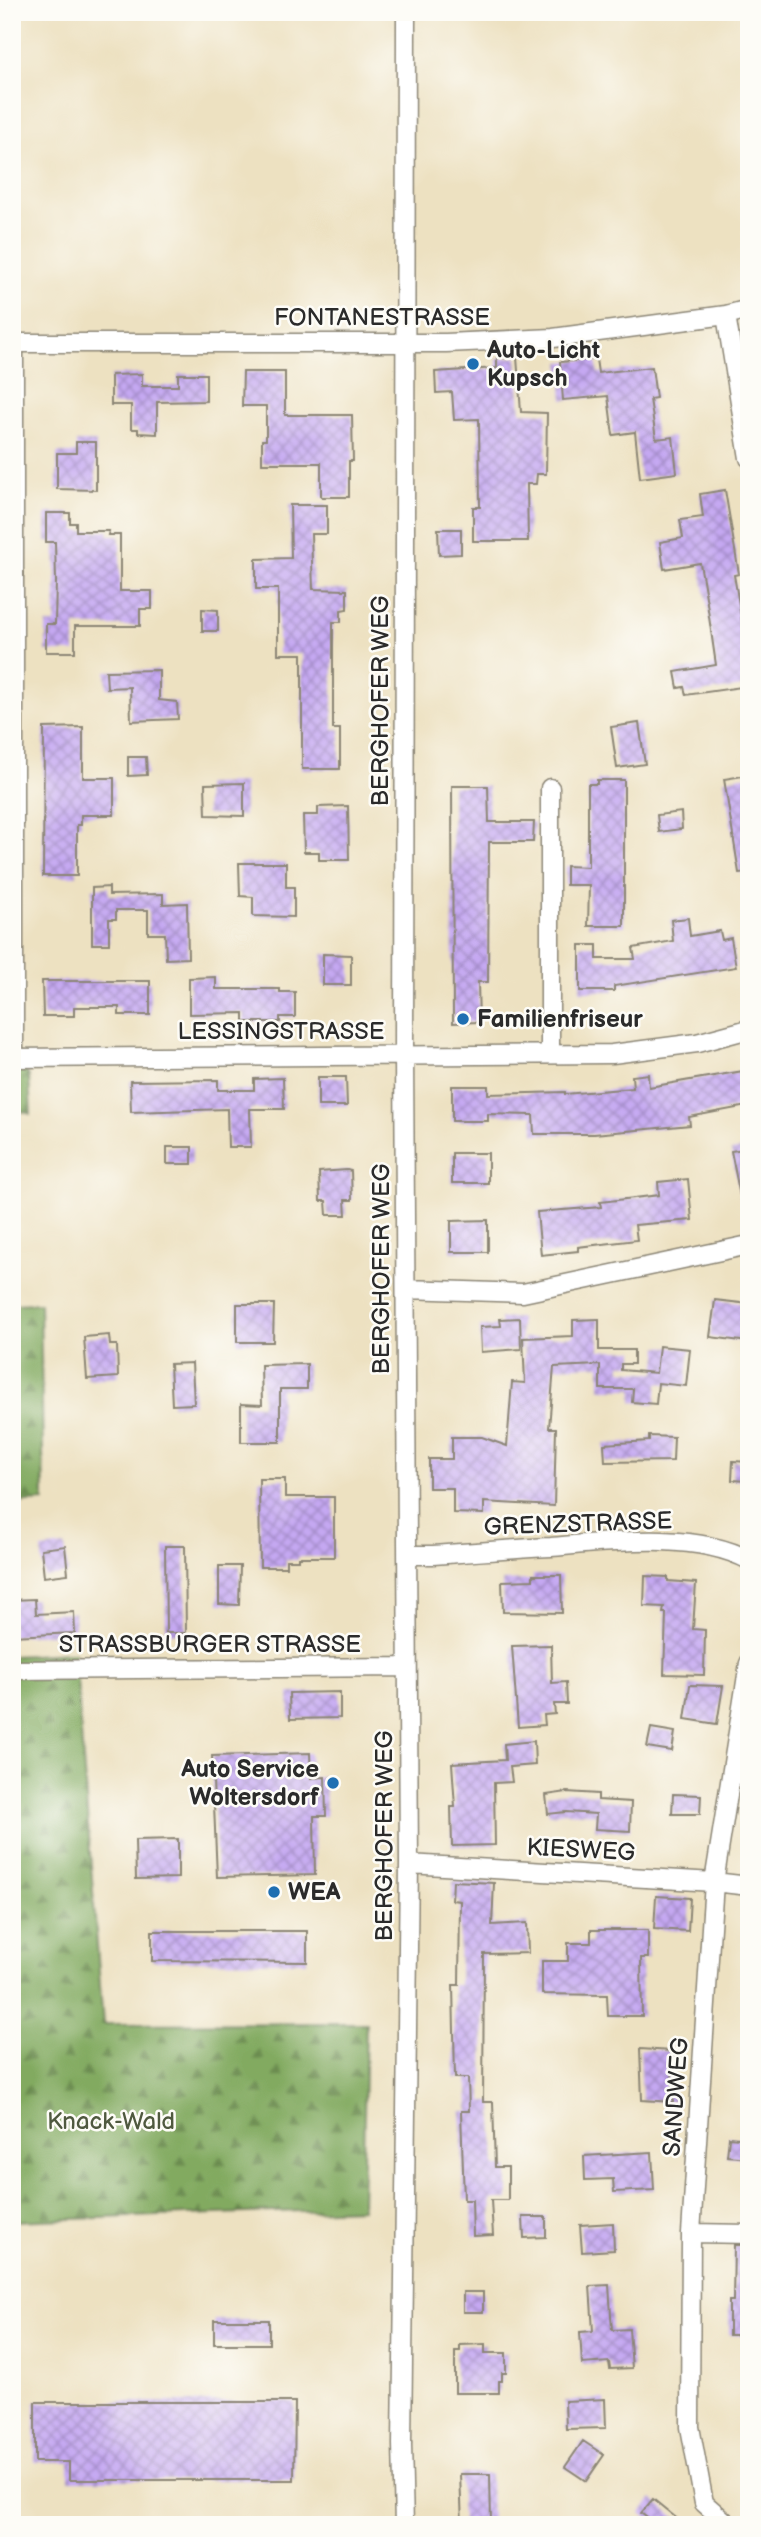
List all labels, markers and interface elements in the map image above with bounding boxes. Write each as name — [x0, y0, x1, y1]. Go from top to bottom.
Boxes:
street label: FONTANESTRASSE — [274, 303, 490, 332]
place label: Auto-Licht Kupsch — [486, 336, 600, 393]
marker: Auto-Licht Kupsch — [465, 356, 481, 372]
street label: BERGHOFER WEG — [366, 595, 395, 807]
place label: Familienfriseur — [477, 1005, 643, 1034]
marker: Familienfriseur — [455, 1011, 471, 1027]
street label: LESSINGSTRASSE — [177, 1017, 385, 1046]
street label: BERGHOFER WEG — [367, 1163, 396, 1375]
street label: GRENZSTRASSE — [483, 1506, 673, 1542]
street label: STRASSBURGER STRASSE — [59, 1630, 361, 1659]
street label: BERGHOFER WEG — [370, 1730, 399, 1942]
place label: Auto Service Woltersdorf — [180, 1755, 320, 1812]
marker: Auto Service Woltersdorf — [325, 1775, 341, 1791]
street label: KIESWEG — [526, 1833, 636, 1867]
place label: WEA — [288, 1878, 341, 1907]
marker: WEA — [266, 1884, 282, 1900]
street label: SANDWEG — [657, 2036, 695, 2158]
park label: Knack-Wald — [47, 2107, 175, 2136]

